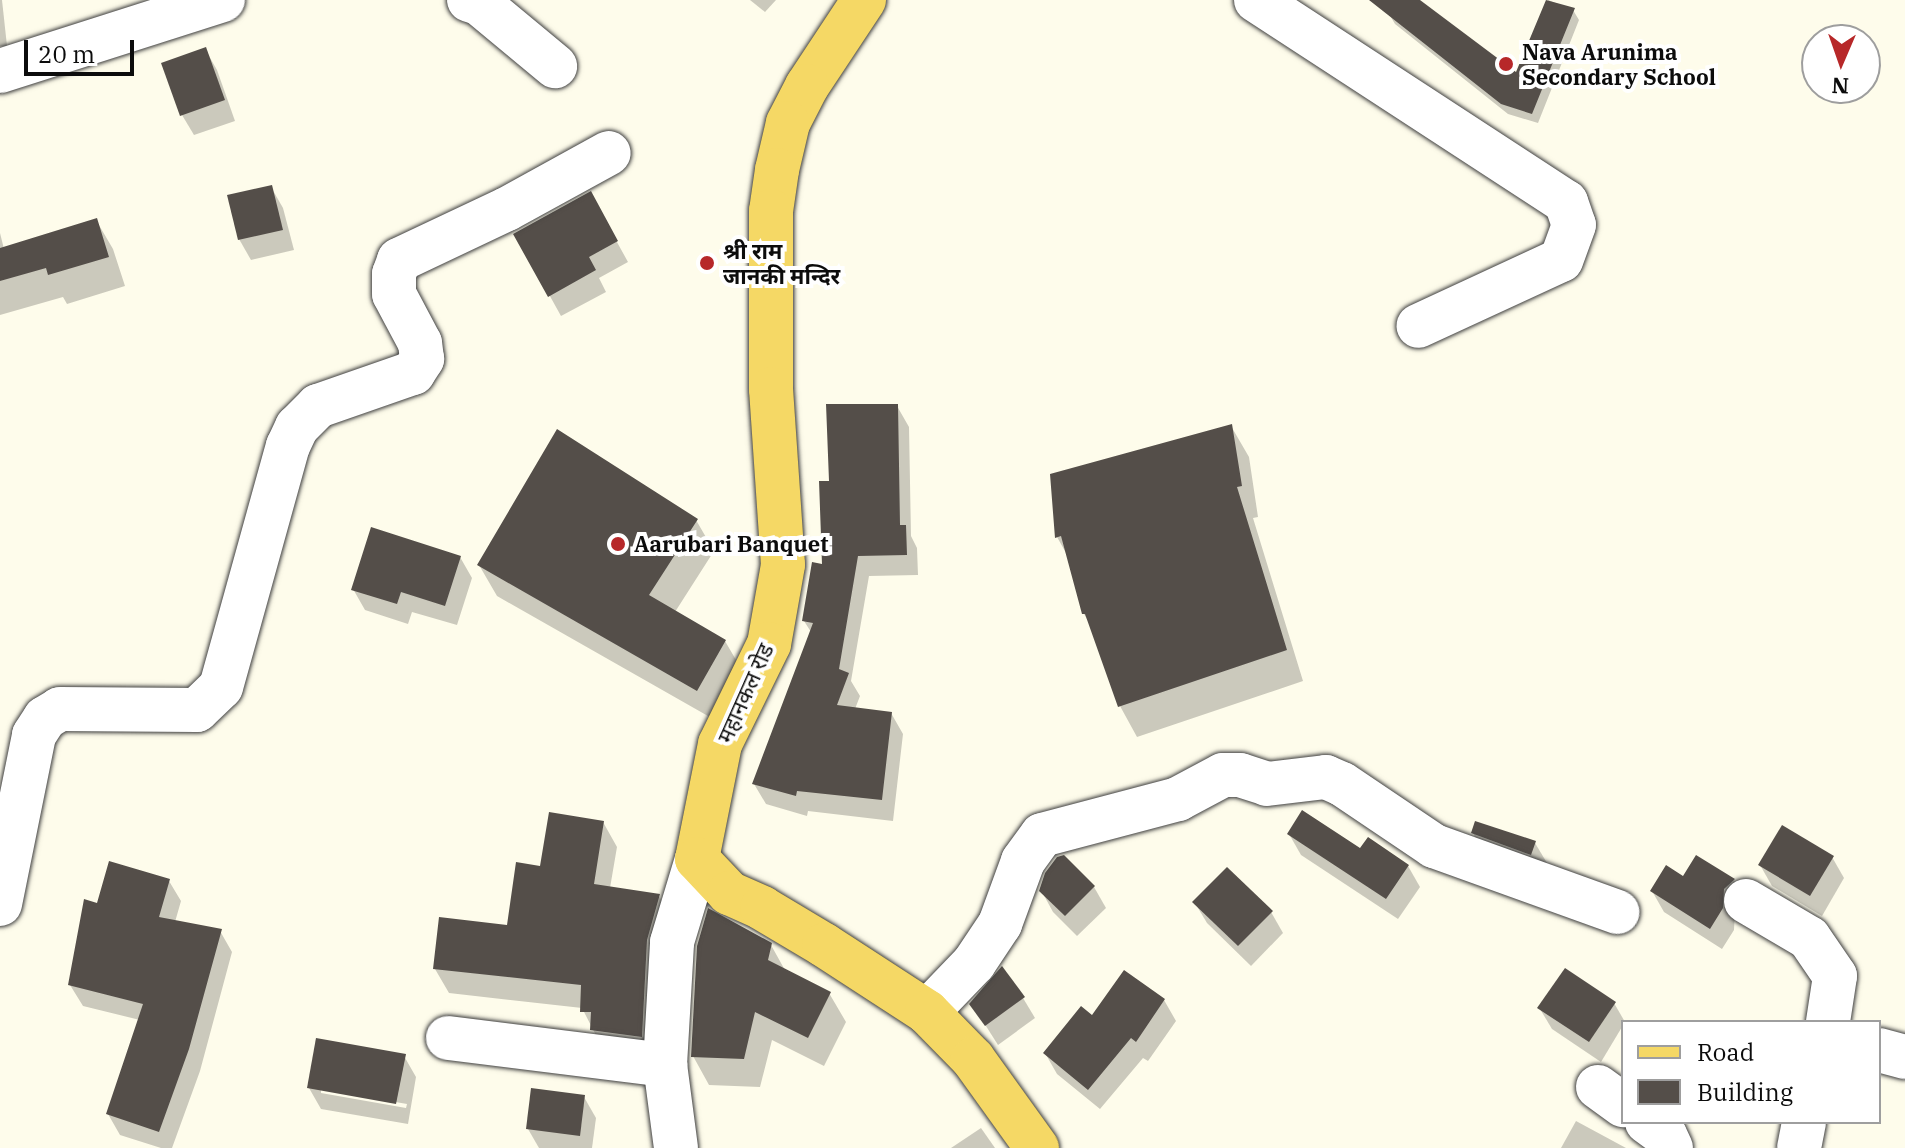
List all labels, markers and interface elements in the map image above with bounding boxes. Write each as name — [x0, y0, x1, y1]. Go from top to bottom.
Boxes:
scale bar — [28, 24, 138, 74]
north arrow — [1801, 24, 1881, 104]
text: 20 m — [38, 38, 95, 70]
place label: Nava Arunima Secondary School — [1522, 38, 1716, 90]
marker: Nava Arunima Secondary School — [1497, 55, 1515, 73]
text: N — [1831, 72, 1849, 101]
place label: श्री राम जानकी मन्दिर — [723, 237, 840, 288]
marker: श्री राम जानकी मन्दिर — [698, 254, 716, 272]
place label: Aarubari Banquet — [634, 531, 828, 557]
marker: Aarubari Banquet — [609, 535, 627, 553]
street label: महानकल रोड — [711, 639, 779, 747]
legend — [1621, 1020, 1881, 1124]
text: Road — [1697, 1036, 1754, 1068]
text: Building — [1697, 1076, 1793, 1108]

